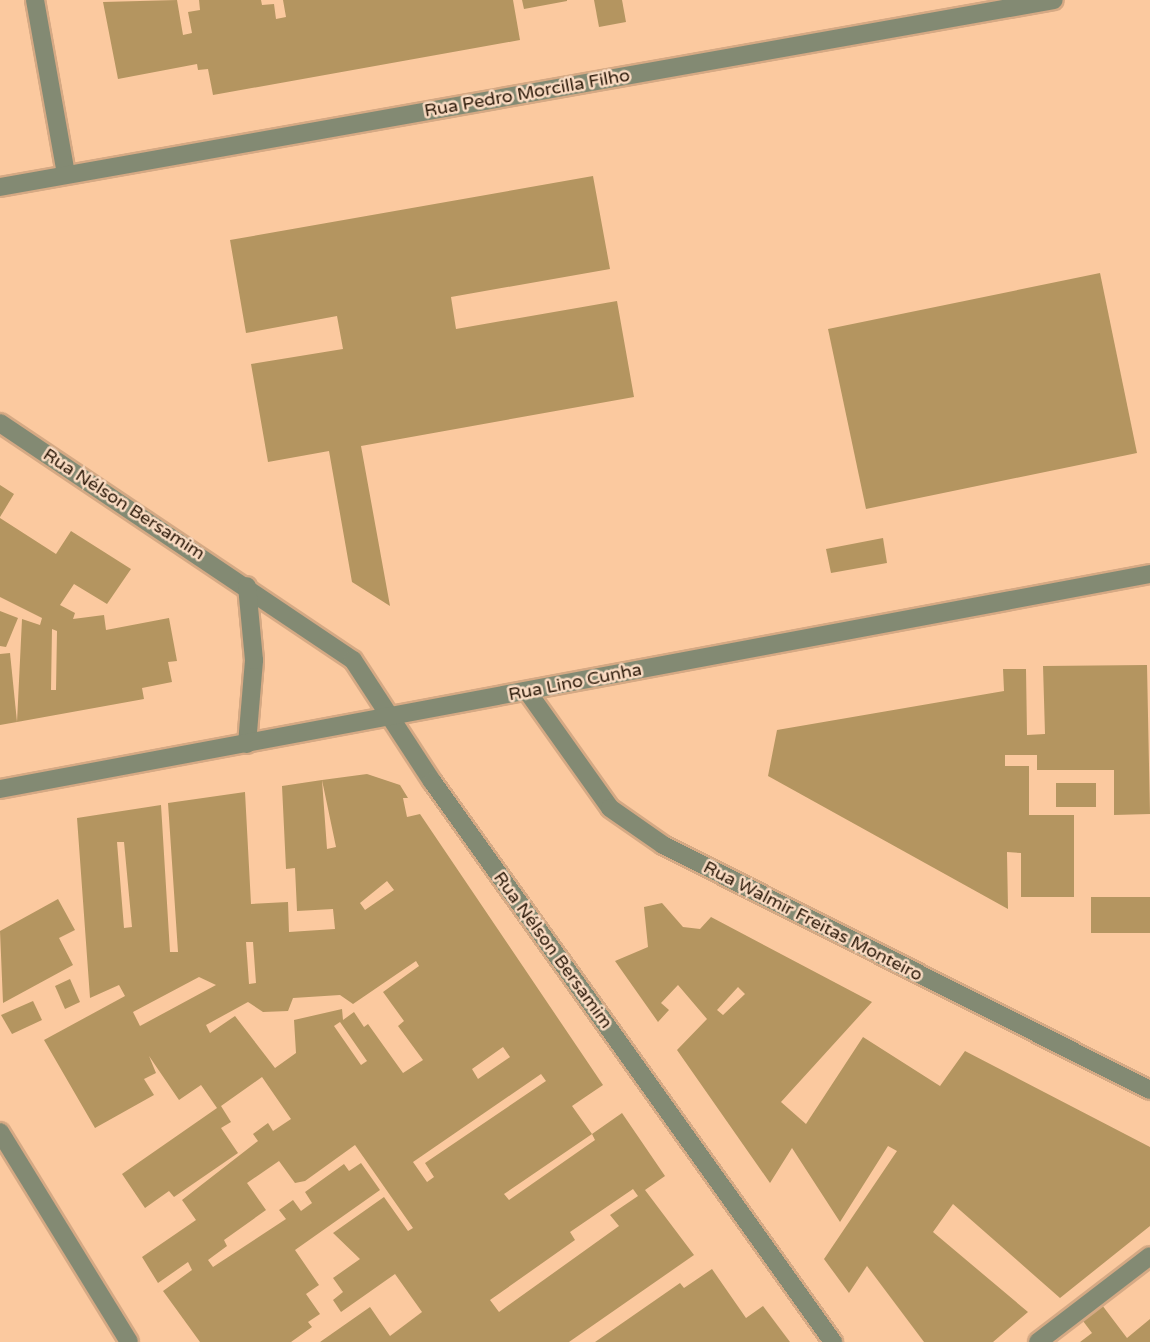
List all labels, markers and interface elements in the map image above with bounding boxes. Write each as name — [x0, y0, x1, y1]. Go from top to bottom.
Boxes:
street label: Rua Pedro Morcilla Filho — [423, 64, 631, 122]
street label: Rua Nélson Bersamim — [39, 444, 209, 564]
street label: Rua Lino Cunha — [507, 658, 643, 706]
street label: Rua Walmir Freitas Monteiro — [700, 856, 926, 986]
street label: Rua Nélson Bersamim — [489, 867, 617, 1033]

